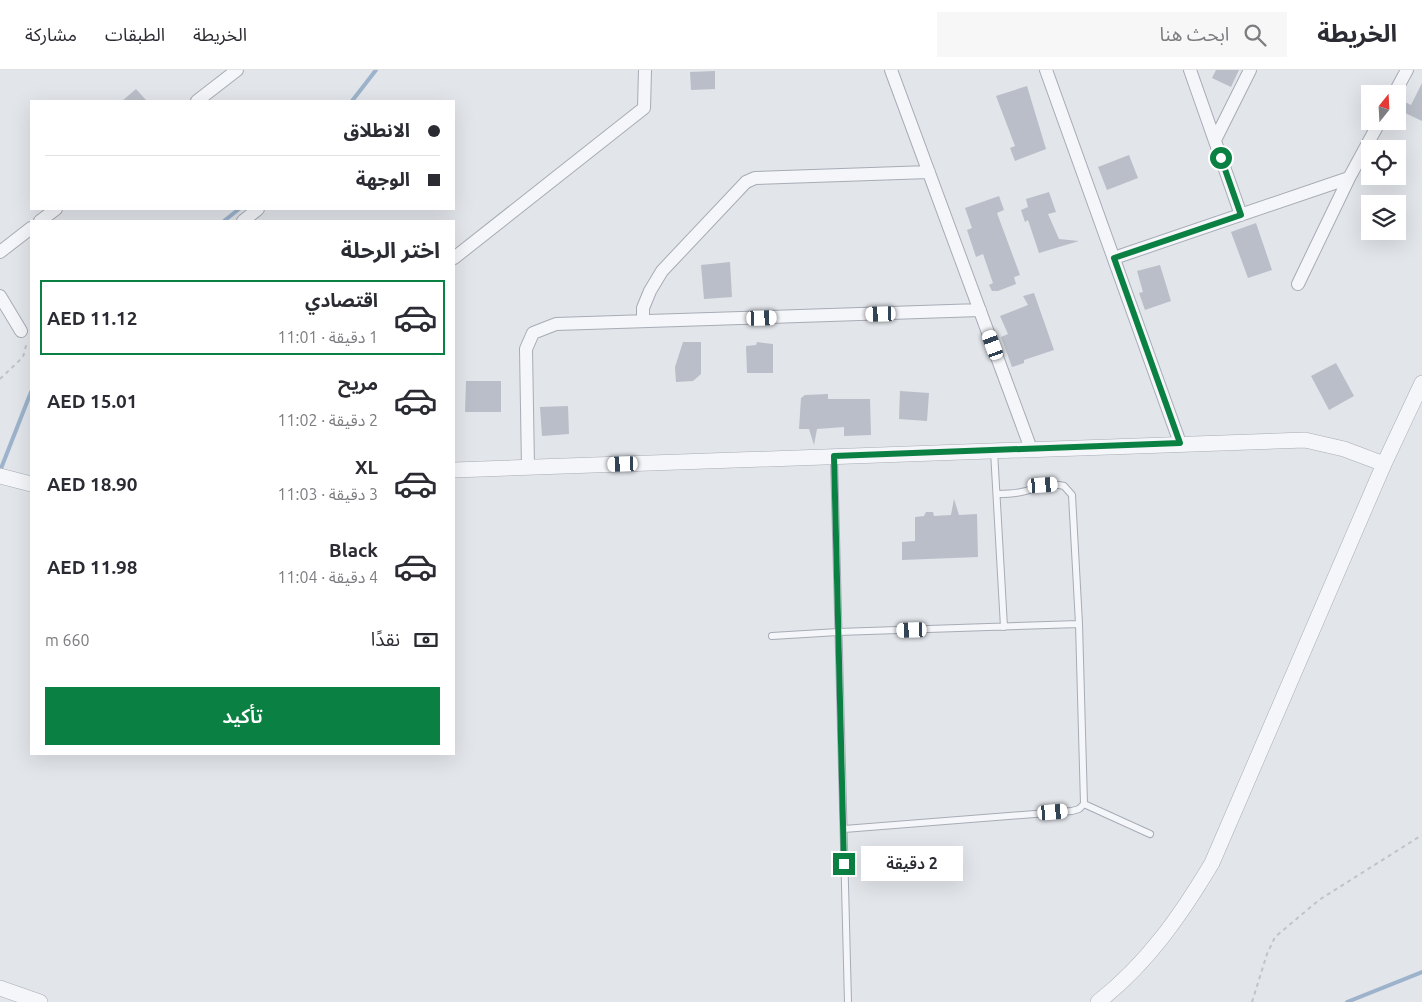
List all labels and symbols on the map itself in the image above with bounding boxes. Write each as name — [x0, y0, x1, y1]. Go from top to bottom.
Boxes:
north arrow — [1361, 85, 1406, 130]
route start — [1210, 147, 1232, 169]
car — [865, 306, 896, 322]
car — [746, 310, 777, 326]
car — [980, 328, 1005, 362]
car — [607, 456, 638, 472]
car — [1027, 476, 1058, 494]
car — [896, 622, 927, 638]
car — [1037, 803, 1068, 821]
callout: 2 دقيقة — [862, 846, 964, 882]
route end — [833, 853, 855, 875]

